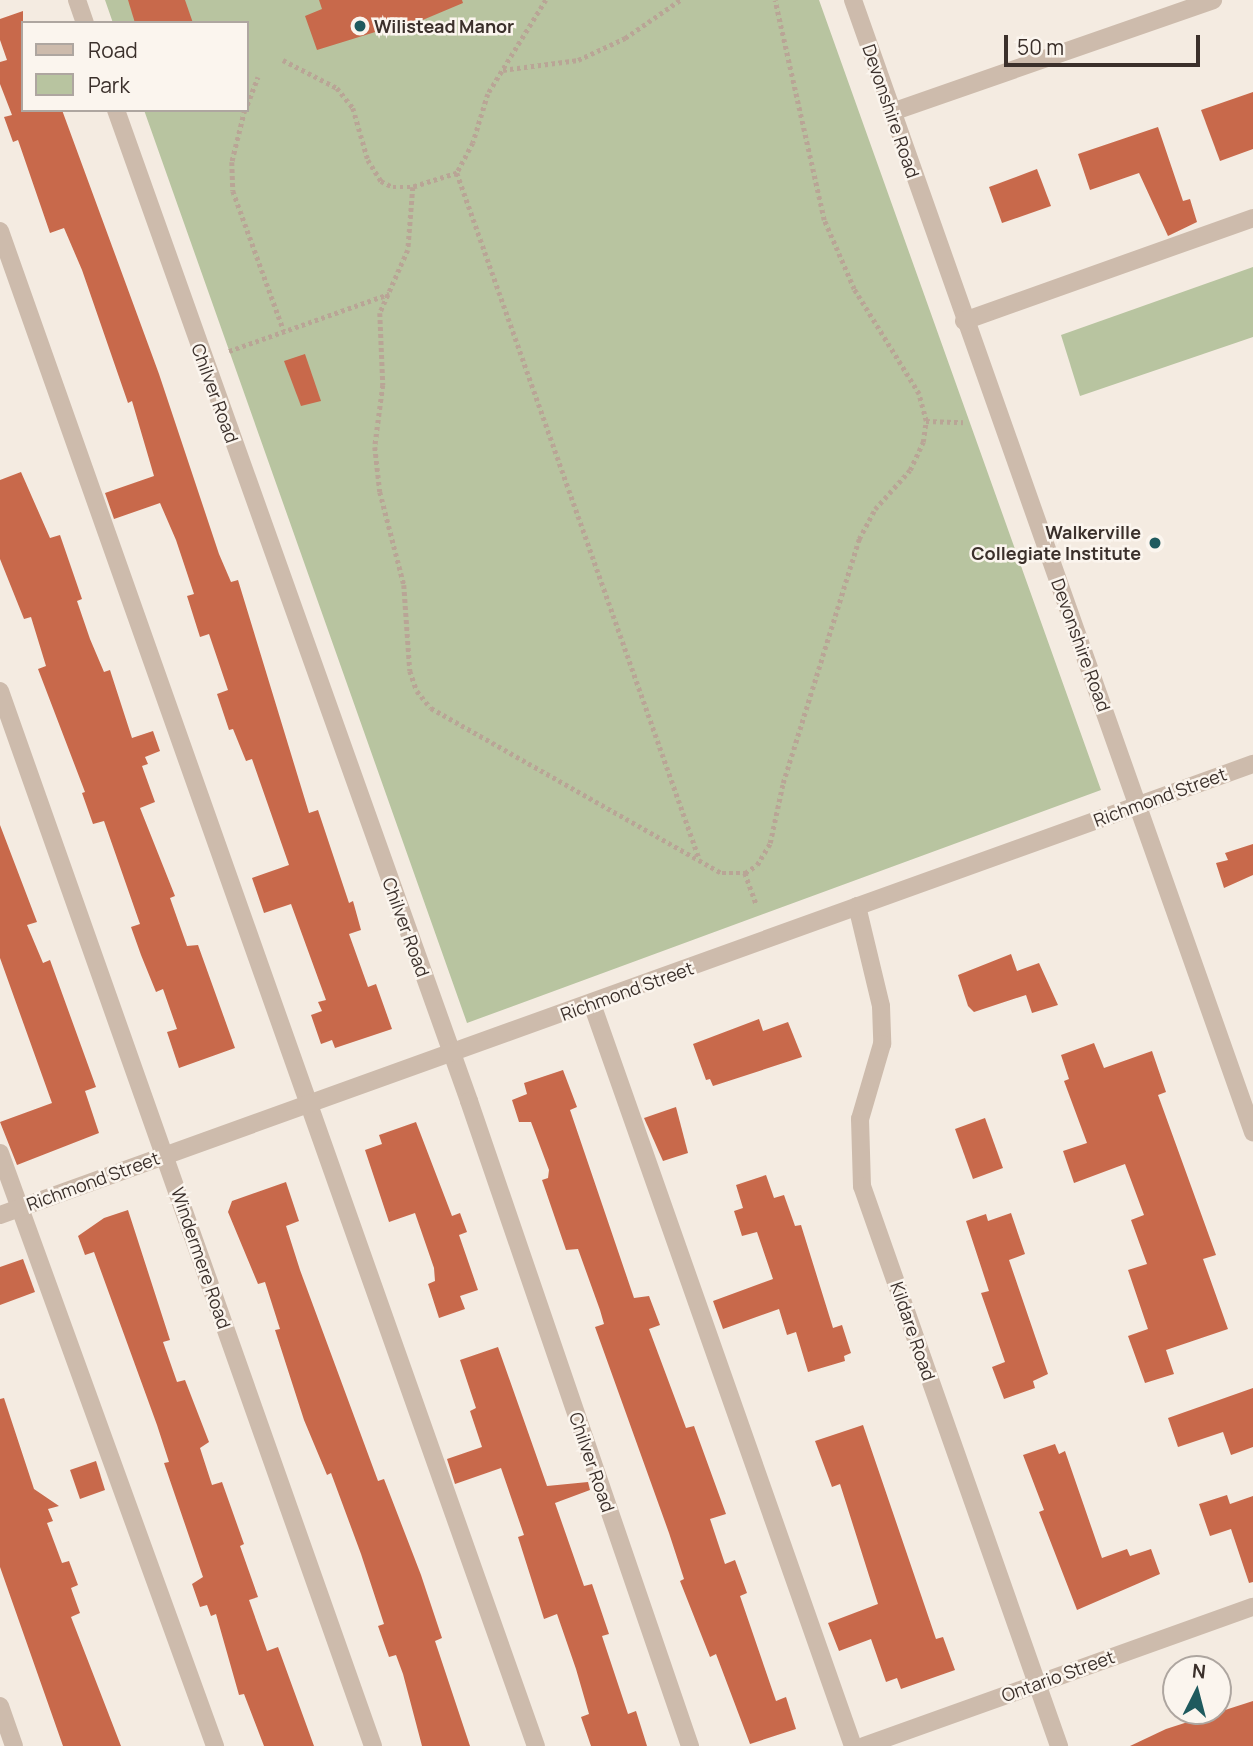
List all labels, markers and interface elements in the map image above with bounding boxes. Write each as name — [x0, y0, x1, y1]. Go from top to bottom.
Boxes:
place label: Wilistead Manor — [374, 15, 514, 37]
marker: Wilistead Manor — [352, 18, 368, 34]
legend — [21, 21, 248, 112]
scale bar — [1008, 21, 1204, 65]
text: 50 m — [1017, 33, 1064, 61]
text: Road — [88, 36, 138, 64]
street label: Devonshire Road — [858, 41, 924, 181]
text: Park — [88, 71, 130, 99]
street label: Chilver Road — [187, 340, 243, 446]
place label: Walkerville Collegiate Institute — [971, 522, 1141, 564]
marker: Walkerville Collegiate Institute — [1147, 535, 1163, 551]
street label: Devonshire Road — [1047, 576, 1115, 714]
street label: Richmond Street — [1091, 763, 1229, 831]
street label: Chilver Road — [378, 874, 434, 980]
street label: Richmond Street — [558, 957, 696, 1025]
street label: Richmond Street — [24, 1147, 162, 1215]
street label: Windermere Road — [167, 1185, 235, 1331]
street label: Kildare Road — [886, 1279, 940, 1383]
street label: Chilver Road — [565, 1409, 619, 1515]
street label: Ontario Street — [999, 1646, 1117, 1706]
north arrow — [1162, 1655, 1232, 1725]
text: N — [1191, 1657, 1207, 1685]

